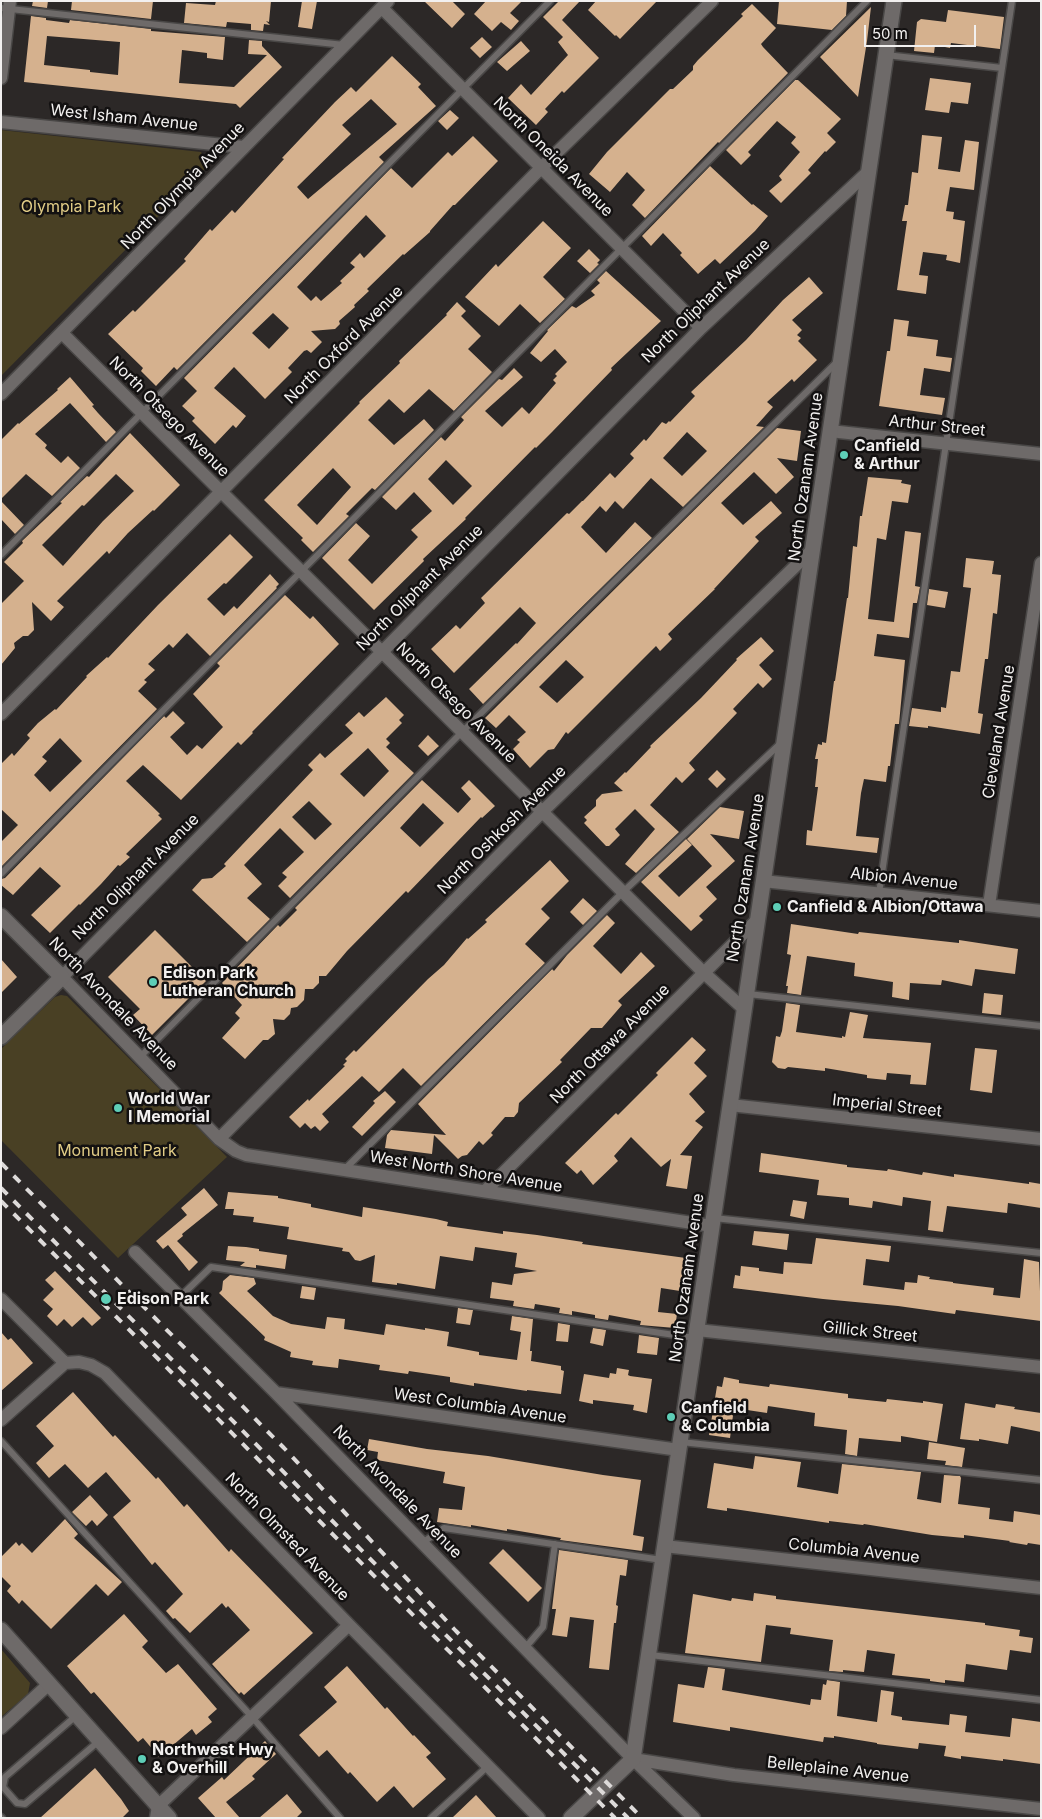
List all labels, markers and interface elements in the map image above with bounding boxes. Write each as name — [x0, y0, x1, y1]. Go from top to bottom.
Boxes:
scale bar — [867, 15, 980, 47]
text: 50 m — [872, 24, 908, 43]
street label: North Oneida Avenue — [489, 93, 617, 221]
street label: West Isham Avenue — [49, 101, 199, 135]
street label: North Olympia Avenue — [117, 118, 249, 254]
park label: Olympia Park — [21, 197, 121, 217]
street label: North Oliphant Avenue — [638, 235, 774, 367]
street label: North Oxford Avenue — [281, 282, 407, 408]
street label: North Otsego Avenue — [105, 353, 233, 481]
street label: North Ozanam Avenue — [785, 391, 827, 563]
street label: Arthur Street — [888, 411, 986, 441]
place label: Canfield & Arthur — [854, 436, 920, 474]
marker: Canfield & Arthur — [838, 449, 850, 461]
street label: North Oliphant Avenue — [353, 521, 487, 655]
street label: North Otsego Avenue — [392, 639, 520, 767]
street label: Cleveland Avenue — [979, 664, 1019, 800]
street label: North Oshkosh Avenue — [434, 762, 570, 898]
street label: North Ozanam Avenue — [723, 792, 769, 964]
street label: North Oliphant Avenue — [69, 810, 203, 944]
street label: Albion Avenue — [849, 864, 959, 894]
place label: Canfield & Albion/Ottawa — [787, 897, 984, 917]
marker: Canfield & Albion/Ottawa — [771, 901, 783, 913]
street label: North Avondale Avenue — [44, 933, 182, 1075]
place label: Edison Park Lutheran Church — [163, 963, 294, 1001]
marker: Edison Park Lutheran Church — [147, 976, 159, 988]
street label: North Ottawa Avenue — [546, 980, 674, 1108]
place label: World War I Memorial — [128, 1089, 210, 1127]
street label: Imperial Street — [831, 1091, 943, 1121]
marker: World War I Memorial — [112, 1102, 124, 1114]
park label: Monument Park — [57, 1141, 177, 1161]
street label: West North Shore Avenue — [368, 1147, 564, 1197]
street label: North Ozanam Avenue — [666, 1192, 708, 1364]
place label: Edison Park — [117, 1289, 209, 1309]
marker: Edison Park — [99, 1292, 113, 1306]
street label: Gillick Street — [822, 1317, 918, 1347]
street label: West Columbia Avenue — [392, 1384, 568, 1428]
place label: Canfield & Columbia — [681, 1398, 770, 1436]
marker: Canfield & Columbia — [665, 1411, 677, 1423]
street label: North Avondale Avenue — [328, 1421, 466, 1563]
street label: North Olmsted Avenue — [221, 1469, 353, 1605]
street label: Columbia Avenue — [787, 1535, 921, 1567]
place label: Northwest Hwy & Overhill — [152, 1740, 273, 1778]
marker: Northwest Hwy & Overhill — [136, 1753, 148, 1765]
street label: Belleplaine Avenue — [766, 1753, 910, 1787]

